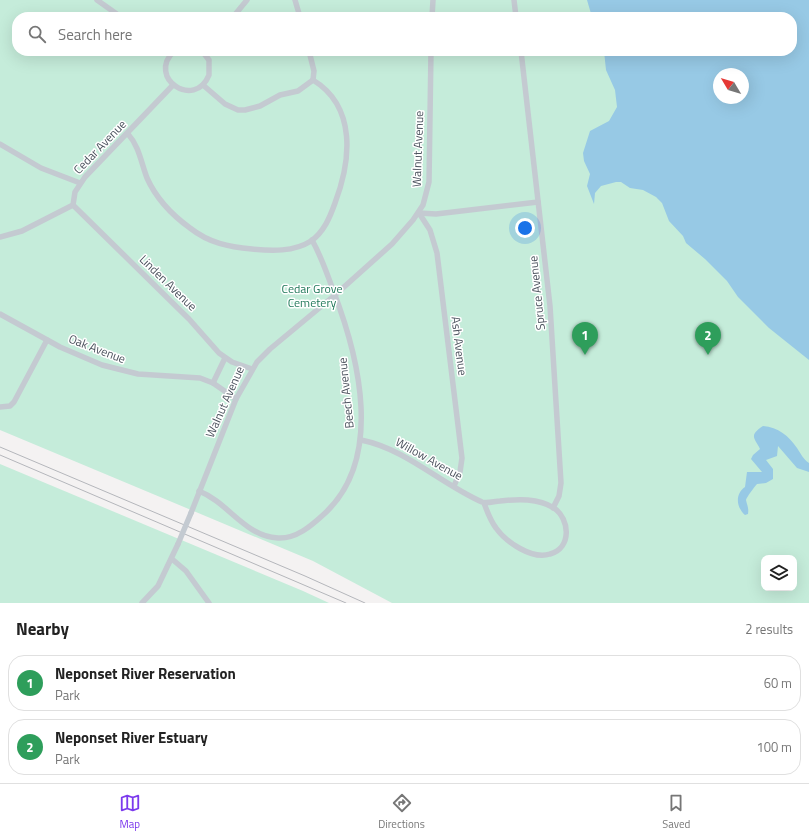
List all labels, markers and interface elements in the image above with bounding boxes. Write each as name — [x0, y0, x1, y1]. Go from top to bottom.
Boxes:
search box — [12, 12, 797, 56]
icon: search — [26, 23, 48, 45]
text: Search here — [58, 23, 132, 46]
north arrow — [713, 68, 749, 104]
street label: Walnut Avenue — [407, 110, 428, 188]
street label: Cedar Avenue — [69, 115, 130, 178]
your location — [515, 218, 535, 238]
street label: Linden Avenue — [135, 250, 202, 315]
street label: Spruce Avenue — [523, 255, 550, 331]
park label: Cedar Grove Cemetery — [282, 279, 343, 312]
street label: Ash Avenue — [446, 315, 473, 377]
pin: 1 — [572, 322, 598, 355]
pin: 2 — [695, 322, 721, 355]
street label: Oak Avenue — [66, 329, 129, 368]
street label: Beech Avenue — [332, 357, 359, 430]
street label: Walnut Avenue — [200, 363, 249, 441]
street label: Willow Avenue — [392, 432, 466, 485]
map controls — [761, 555, 797, 591]
button: layers — [761, 555, 797, 591]
text: Nearby — [16, 616, 69, 642]
text: 2 results — [745, 619, 793, 639]
text: Neponset River Reservation — [55, 662, 236, 685]
text: 1 — [26, 673, 34, 693]
text: 60 m — [764, 673, 792, 693]
text: Park — [55, 685, 80, 705]
text: Neponset River Estuary — [55, 726, 208, 749]
text: 2 — [26, 737, 34, 757]
text: 100 m — [756, 737, 792, 757]
text: Park — [55, 749, 80, 769]
tab: Map — [119, 792, 141, 832]
tab: Directions — [378, 792, 425, 832]
tab: Saved — [662, 792, 690, 832]

